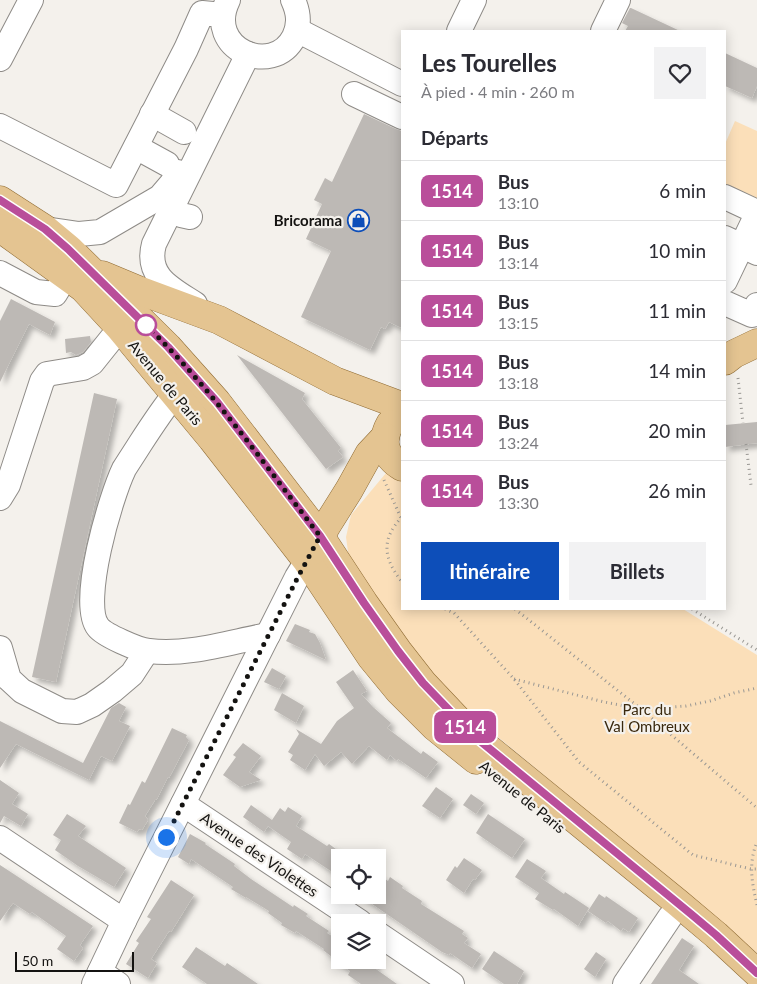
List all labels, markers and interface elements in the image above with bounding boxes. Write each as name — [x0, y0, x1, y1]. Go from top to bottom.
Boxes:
button: heart — [654, 47, 706, 99]
text: Les Tourelles — [421, 48, 557, 77]
text: À pied · 4 min · 260 m — [421, 82, 575, 101]
text: Départs — [421, 126, 488, 149]
text: Bus — [498, 170, 529, 193]
text: 6 min — [659, 179, 706, 202]
text: 1514 — [431, 180, 473, 202]
text: 13:10 — [498, 193, 539, 212]
shop icon: Bricorama — [346, 209, 370, 233]
place label: Bricorama — [274, 211, 342, 229]
text: Bus — [498, 230, 529, 253]
text: 10 min — [648, 239, 706, 262]
text: 1514 — [431, 240, 473, 262]
text: 13:14 — [498, 253, 539, 272]
text: Bus — [498, 290, 529, 313]
text: 11 min — [648, 299, 706, 322]
text: 1514 — [431, 300, 473, 322]
text: 13:15 — [498, 313, 539, 332]
unlabelled marker — [135, 314, 157, 336]
street label: Avenue de Paris — [125, 336, 207, 429]
text: Bus — [498, 350, 529, 373]
text: 14 min — [648, 359, 706, 382]
text: 1514 — [431, 360, 473, 382]
text: 13:18 — [498, 373, 539, 392]
text: Bus — [498, 410, 529, 433]
text: 20 min — [648, 419, 706, 442]
text: 1514 — [431, 420, 473, 442]
text: 13:24 — [498, 433, 539, 452]
text: Bus — [498, 470, 529, 493]
text: 26 min — [648, 479, 706, 502]
text: 1514 — [431, 480, 473, 502]
text: 13:30 — [498, 493, 539, 512]
button: Itinéraire — [421, 542, 559, 600]
button: Billets — [569, 542, 706, 600]
park label: Parc du Val Ombreux — [604, 700, 690, 735]
line badge: 1514 — [430, 711, 500, 743]
text: 1514 — [444, 716, 486, 738]
street label: Avenue de Paris — [476, 756, 569, 836]
street label: Avenue des Violettes — [197, 808, 322, 900]
your location — [154, 825, 179, 850]
map controls — [331, 849, 386, 969]
button: locate — [331, 849, 386, 904]
button: layers — [331, 914, 386, 969]
scale bar — [15, 949, 134, 972]
text: 50 m — [22, 952, 53, 969]

